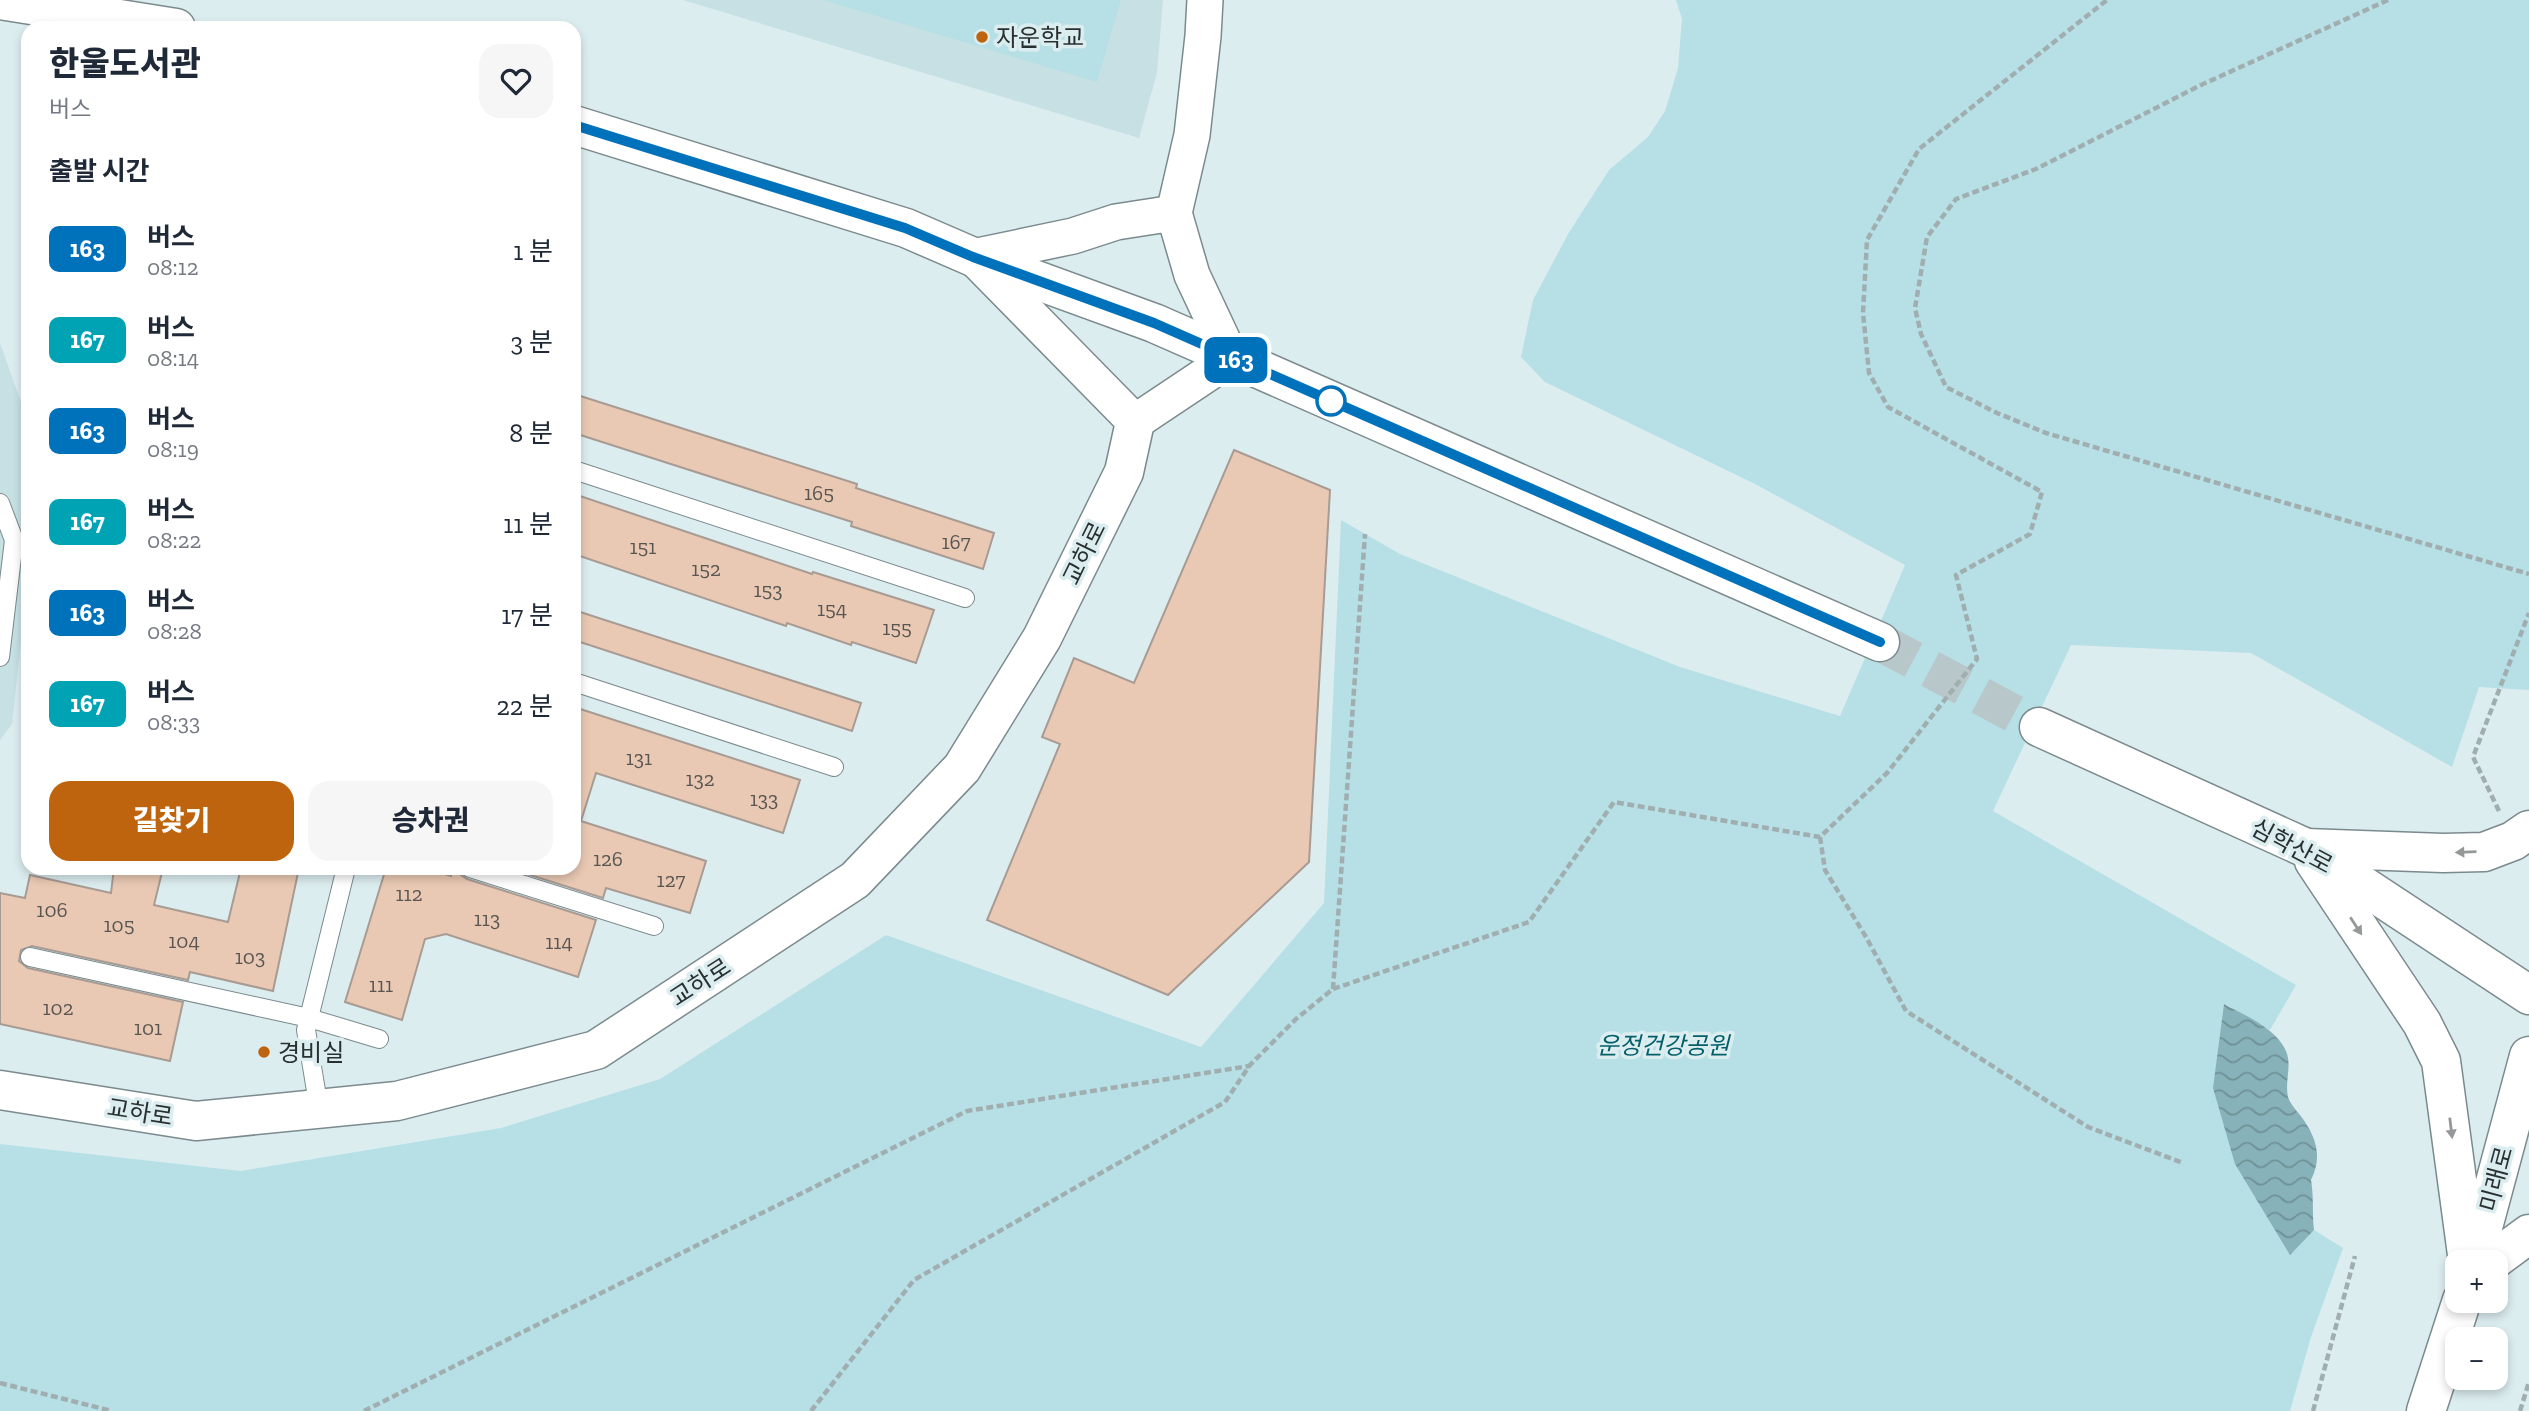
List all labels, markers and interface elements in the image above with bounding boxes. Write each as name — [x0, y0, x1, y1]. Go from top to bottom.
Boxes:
place label: 자운학교 — [996, 23, 1084, 52]
marker: 자운학교 — [974, 29, 990, 45]
text: 한울도서관 — [49, 44, 201, 83]
button: heart — [479, 44, 553, 118]
text: 버스 — [49, 95, 91, 123]
text: 출발 시간 — [49, 155, 150, 187]
text: 버스 — [147, 221, 195, 253]
text: 163 — [70, 234, 105, 263]
text: 1 분 — [513, 235, 553, 267]
text: 08:12 — [147, 253, 198, 281]
text: 버스 — [147, 312, 195, 344]
text: 167 — [70, 325, 105, 354]
text: 3 분 — [510, 326, 553, 358]
line badge: 163 — [1196, 337, 1276, 383]
text: 08:14 — [147, 344, 199, 372]
text: 163 — [1218, 345, 1254, 374]
unlabelled marker — [1316, 386, 1346, 416]
text: 버스 — [147, 403, 195, 435]
text: 163 — [70, 416, 105, 445]
text: 8 분 — [509, 417, 553, 449]
text: 08:19 — [147, 435, 199, 463]
house number: 165 — [804, 480, 834, 505]
text: 버스 — [147, 494, 195, 526]
text: 167 — [70, 507, 105, 536]
text: 11 분 — [503, 508, 553, 540]
street label: 교하로 — [1056, 517, 1112, 589]
text: 08:22 — [147, 526, 201, 554]
house number: 167 — [941, 529, 971, 554]
house number: 151 — [630, 534, 656, 559]
house number: 152 — [691, 556, 721, 581]
house number: 153 — [753, 577, 783, 602]
text: 버스 — [147, 585, 195, 617]
house number: 154 — [817, 596, 847, 621]
text: 163 — [70, 598, 105, 627]
text: 17 분 — [501, 599, 553, 631]
house number: 155 — [882, 615, 912, 640]
text: 08:28 — [147, 617, 202, 645]
text: 버스 — [147, 676, 195, 708]
text: 167 — [70, 689, 105, 718]
text: 22 분 — [496, 690, 553, 722]
text: 08:33 — [147, 708, 200, 736]
house number: 131 — [626, 745, 652, 770]
house number: 132 — [685, 766, 715, 791]
button: 길찾기 — [49, 781, 294, 861]
button: 승차권 — [308, 781, 553, 861]
house number: 133 — [750, 786, 778, 811]
street label: 심학산로 — [2246, 812, 2338, 880]
house number: 126 — [593, 846, 623, 871]
one-way arrow — [2455, 847, 2477, 858]
house number: 127 — [657, 867, 686, 892]
house number: 112 — [396, 881, 423, 906]
house number: 106 — [36, 897, 68, 922]
house number: 113 — [474, 906, 500, 931]
house number: 105 — [104, 912, 134, 937]
one-way arrow — [2349, 917, 2363, 935]
house number: 104 — [168, 928, 200, 953]
house number: 114 — [545, 929, 573, 954]
house number: 103 — [235, 944, 265, 969]
street label: 교하로 — [664, 952, 736, 1012]
house number: 111 — [369, 972, 393, 997]
house number: 102 — [43, 995, 74, 1020]
house number: 101 — [134, 1015, 162, 1040]
park label: 운정건강공원 — [1597, 1031, 1731, 1060]
place label: 경비실 — [278, 1038, 344, 1067]
marker: 경비실 — [256, 1044, 272, 1060]
street label: 교하로 — [105, 1092, 175, 1132]
one-way arrow — [2446, 1117, 2457, 1139]
street label: 미래로 — [2473, 1143, 2519, 1215]
map controls — [2445, 1250, 2508, 1390]
button: + — [2445, 1250, 2508, 1313]
button: − — [2445, 1327, 2508, 1390]

